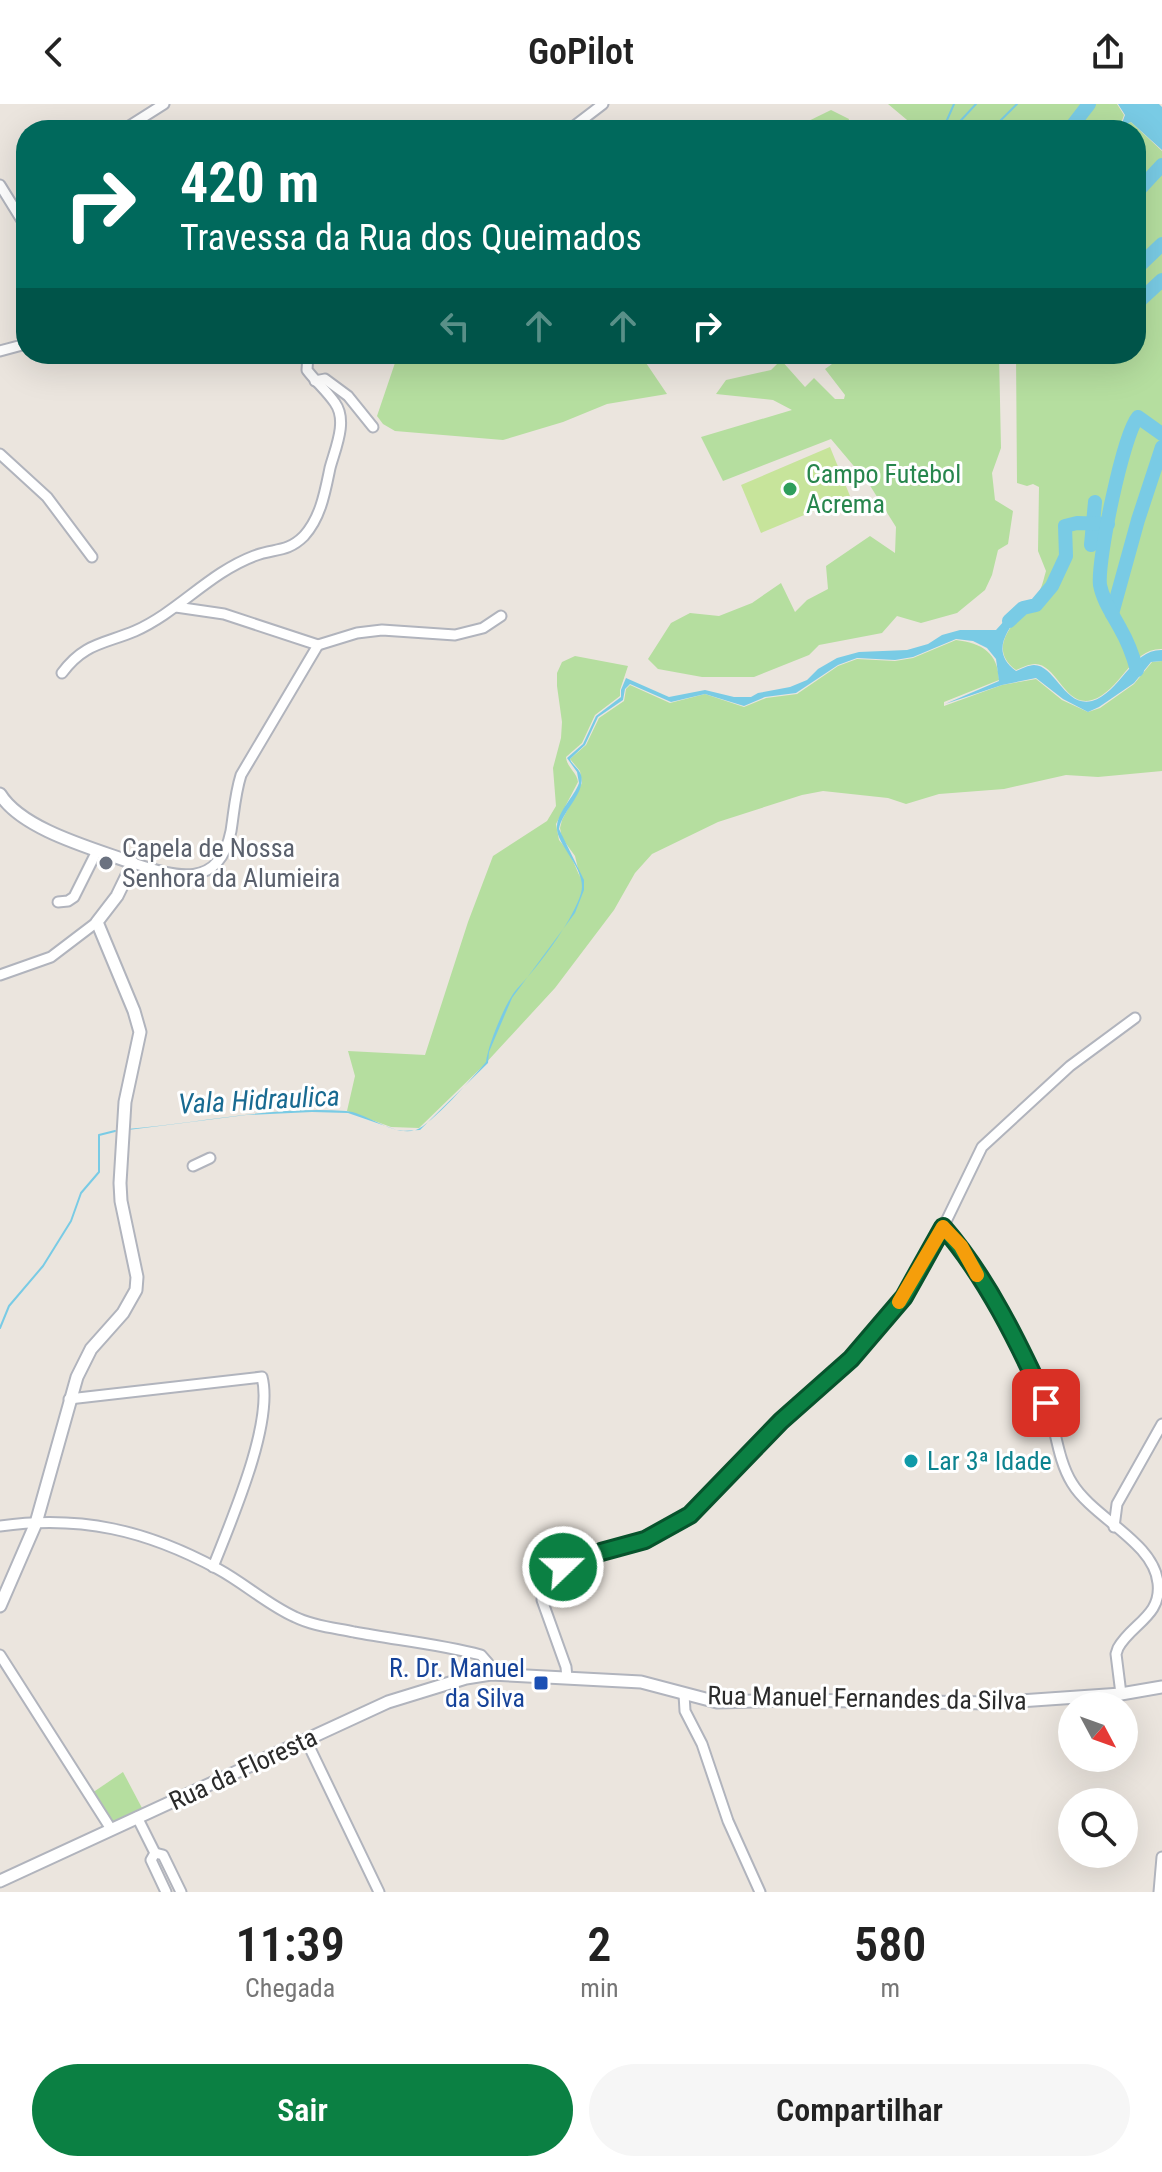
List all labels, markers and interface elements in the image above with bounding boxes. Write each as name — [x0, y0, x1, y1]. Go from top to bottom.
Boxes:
icon: back — [32, 30, 76, 74]
icon: share — [1086, 30, 1130, 74]
text: GoPilot — [528, 31, 634, 73]
text: 420 m — [180, 150, 319, 216]
icon: right — [48, 152, 152, 256]
text: Travessa da Rua dos Queimados — [180, 217, 642, 259]
icon: left — [433, 304, 477, 348]
icon: ahead — [517, 304, 561, 348]
icon: ahead — [601, 304, 645, 348]
icon: right — [685, 304, 729, 348]
place label: Campo Futebol Acrema — [806, 459, 961, 519]
marker: Campo Futebol Acrema — [781, 480, 799, 498]
place label: Capela de Nossa Senhora da Alumieira — [122, 833, 340, 893]
marker: Capela de Nossa Senhora da Alumieira — [97, 854, 115, 872]
water label: Vala Hidraulica — [177, 1079, 341, 1121]
pin — [1012, 1369, 1080, 1437]
icon: arrive — [1024, 1381, 1068, 1425]
place label: Lar 3ª Idade — [927, 1446, 1052, 1476]
marker: Lar 3ª Idade — [902, 1452, 920, 1470]
position arrow — [521, 1525, 605, 1609]
place label: R. Dr. Manuel da Silva — [389, 1653, 525, 1713]
marker: R. Dr. Manuel da Silva — [532, 1674, 550, 1692]
street label: Rua Manuel Fernandes da Silva — [707, 1680, 1027, 1716]
north arrow — [1058, 1692, 1138, 1772]
map controls — [1058, 1692, 1138, 1868]
street label: Rua da Floresta — [164, 1722, 322, 1816]
button: search — [1058, 1788, 1138, 1868]
text: 11:39 — [236, 1916, 345, 1973]
text: 2 — [587, 1916, 611, 1973]
text: 580 — [854, 1916, 926, 1973]
text: Chegada — [245, 1973, 335, 2003]
text: min — [580, 1973, 618, 2003]
text: m — [880, 1973, 900, 2003]
button: Sair — [32, 2064, 573, 2156]
button: Compartilhar — [589, 2064, 1130, 2156]

